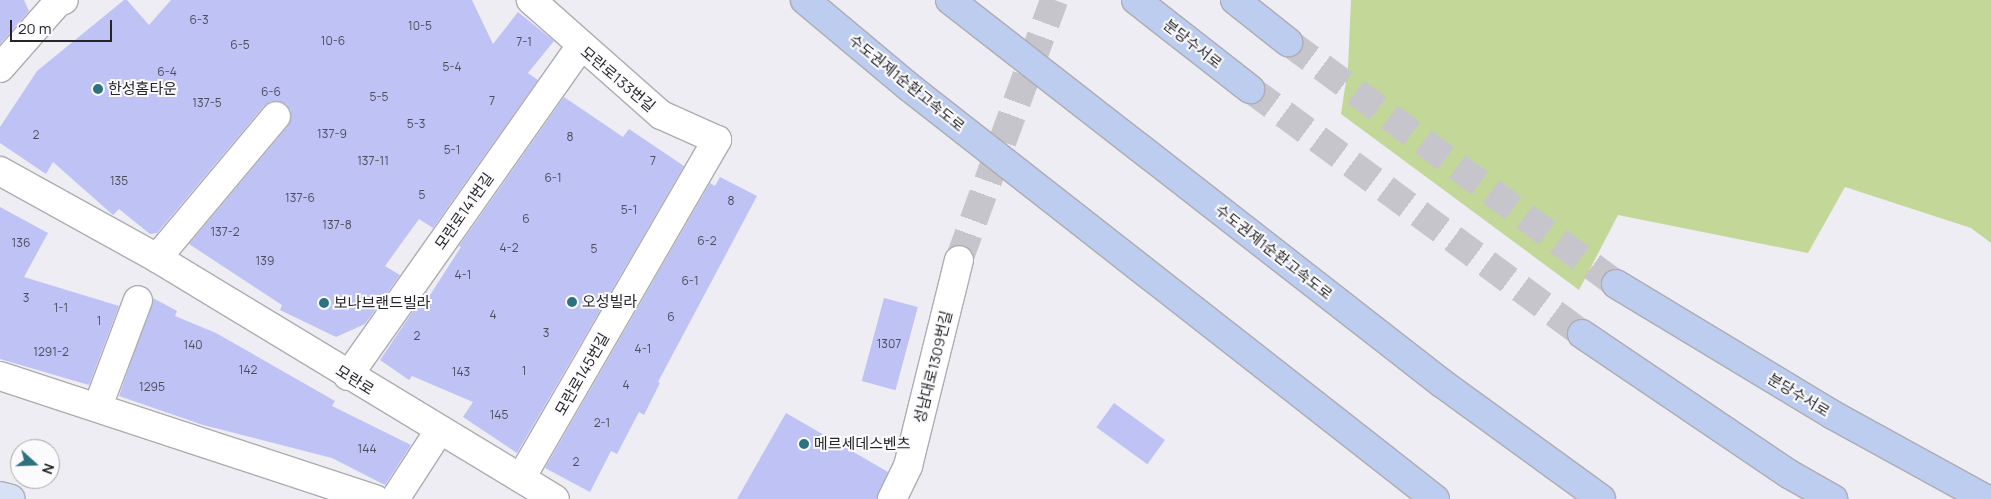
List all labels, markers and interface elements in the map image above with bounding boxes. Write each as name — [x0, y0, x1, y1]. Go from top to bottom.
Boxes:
scale bar — [12, 10, 115, 42]
house number: 6-3 — [189, 13, 209, 27]
street label: 분당수서로 — [1160, 16, 1226, 72]
text: 20 m — [18, 18, 51, 39]
house number: 10-5 — [408, 19, 432, 33]
street label: 수도권제1순환고속도로 — [845, 31, 969, 135]
house number: 10-6 — [321, 34, 345, 48]
house number: 7-1 — [516, 35, 532, 49]
house number: 6-5 — [230, 38, 250, 52]
street label: 모란로133번길 — [577, 43, 659, 115]
house number: 5-4 — [442, 60, 462, 74]
house number: 6-4 — [157, 65, 177, 79]
place label: 한성홈타운 — [108, 80, 177, 98]
marker: 한성홈타운 — [92, 83, 104, 95]
house number: 6-6 — [261, 85, 281, 99]
house number: 5-5 — [370, 90, 388, 104]
house number: 7 — [489, 94, 495, 108]
house number: 137-5 — [192, 96, 222, 110]
house number: 5-3 — [407, 117, 425, 131]
house number: 137-9 — [317, 127, 347, 141]
house number: 2 — [33, 128, 39, 142]
house number: 8 — [567, 130, 573, 144]
house number: 5-1 — [444, 143, 460, 157]
house number: 137-11 — [357, 154, 389, 168]
house number: 7 — [650, 154, 656, 168]
street label: 모란로141번길 — [431, 169, 497, 253]
house number: 6-1 — [544, 171, 562, 185]
house number: 135 — [110, 174, 128, 188]
house number: 5 — [419, 188, 425, 202]
house number: 137-6 — [285, 191, 315, 205]
house number: 8 — [728, 194, 734, 208]
street label: 수도권제1순환고속도로 — [1212, 201, 1336, 303]
house number: 5-1 — [621, 203, 637, 217]
house number: 6 — [522, 212, 530, 226]
house number: 137-8 — [322, 218, 352, 232]
house number: 137-2 — [210, 225, 240, 239]
house number: 6-2 — [697, 234, 717, 248]
house number: 136 — [12, 236, 30, 250]
house number: 4-2 — [500, 241, 518, 255]
house number: 5 — [591, 242, 597, 256]
house number: 139 — [256, 254, 274, 268]
house number: 4-1 — [455, 268, 471, 282]
house number: 6-1 — [681, 274, 699, 288]
house number: 3 — [23, 291, 29, 305]
place label: 오성빌라 — [582, 293, 637, 311]
place label: 보나브랜드빌라 — [334, 294, 431, 312]
marker: 오성빌라 — [566, 296, 578, 308]
marker: 보나브랜드빌라 — [318, 297, 330, 309]
house number: 1-1 — [54, 301, 68, 315]
house number: 4 — [489, 308, 497, 322]
street label: 성남대로1309번길 — [910, 309, 956, 425]
house number: 6 — [667, 310, 675, 324]
house number: 1 — [97, 314, 101, 328]
house number: 3 — [543, 326, 549, 340]
house number: 2 — [414, 329, 420, 343]
street label: 모란로145번길 — [551, 330, 613, 418]
house number: 1307 — [877, 337, 901, 351]
house number: 140 — [183, 338, 203, 352]
house number: 4-1 — [635, 342, 651, 356]
house number: 1291-2 — [33, 345, 69, 359]
street label: 모란로 — [333, 361, 377, 399]
house number: 142 — [239, 363, 257, 377]
house number: 1 — [522, 364, 526, 378]
house number: 143 — [452, 365, 470, 379]
street label: 분당수서로 — [1765, 370, 1833, 420]
house number: 4 — [622, 378, 630, 392]
house number: 1295 — [139, 380, 165, 394]
house number: 145 — [490, 408, 508, 422]
house number: 2-1 — [594, 416, 610, 430]
place label: 메르세데스벤츠 — [814, 435, 911, 453]
marker: 메르세데스벤츠 — [798, 438, 810, 450]
north arrow — [10, 439, 60, 489]
house number: 144 — [358, 442, 376, 456]
house number: 2 — [573, 455, 579, 469]
text: N — [38, 461, 59, 477]

